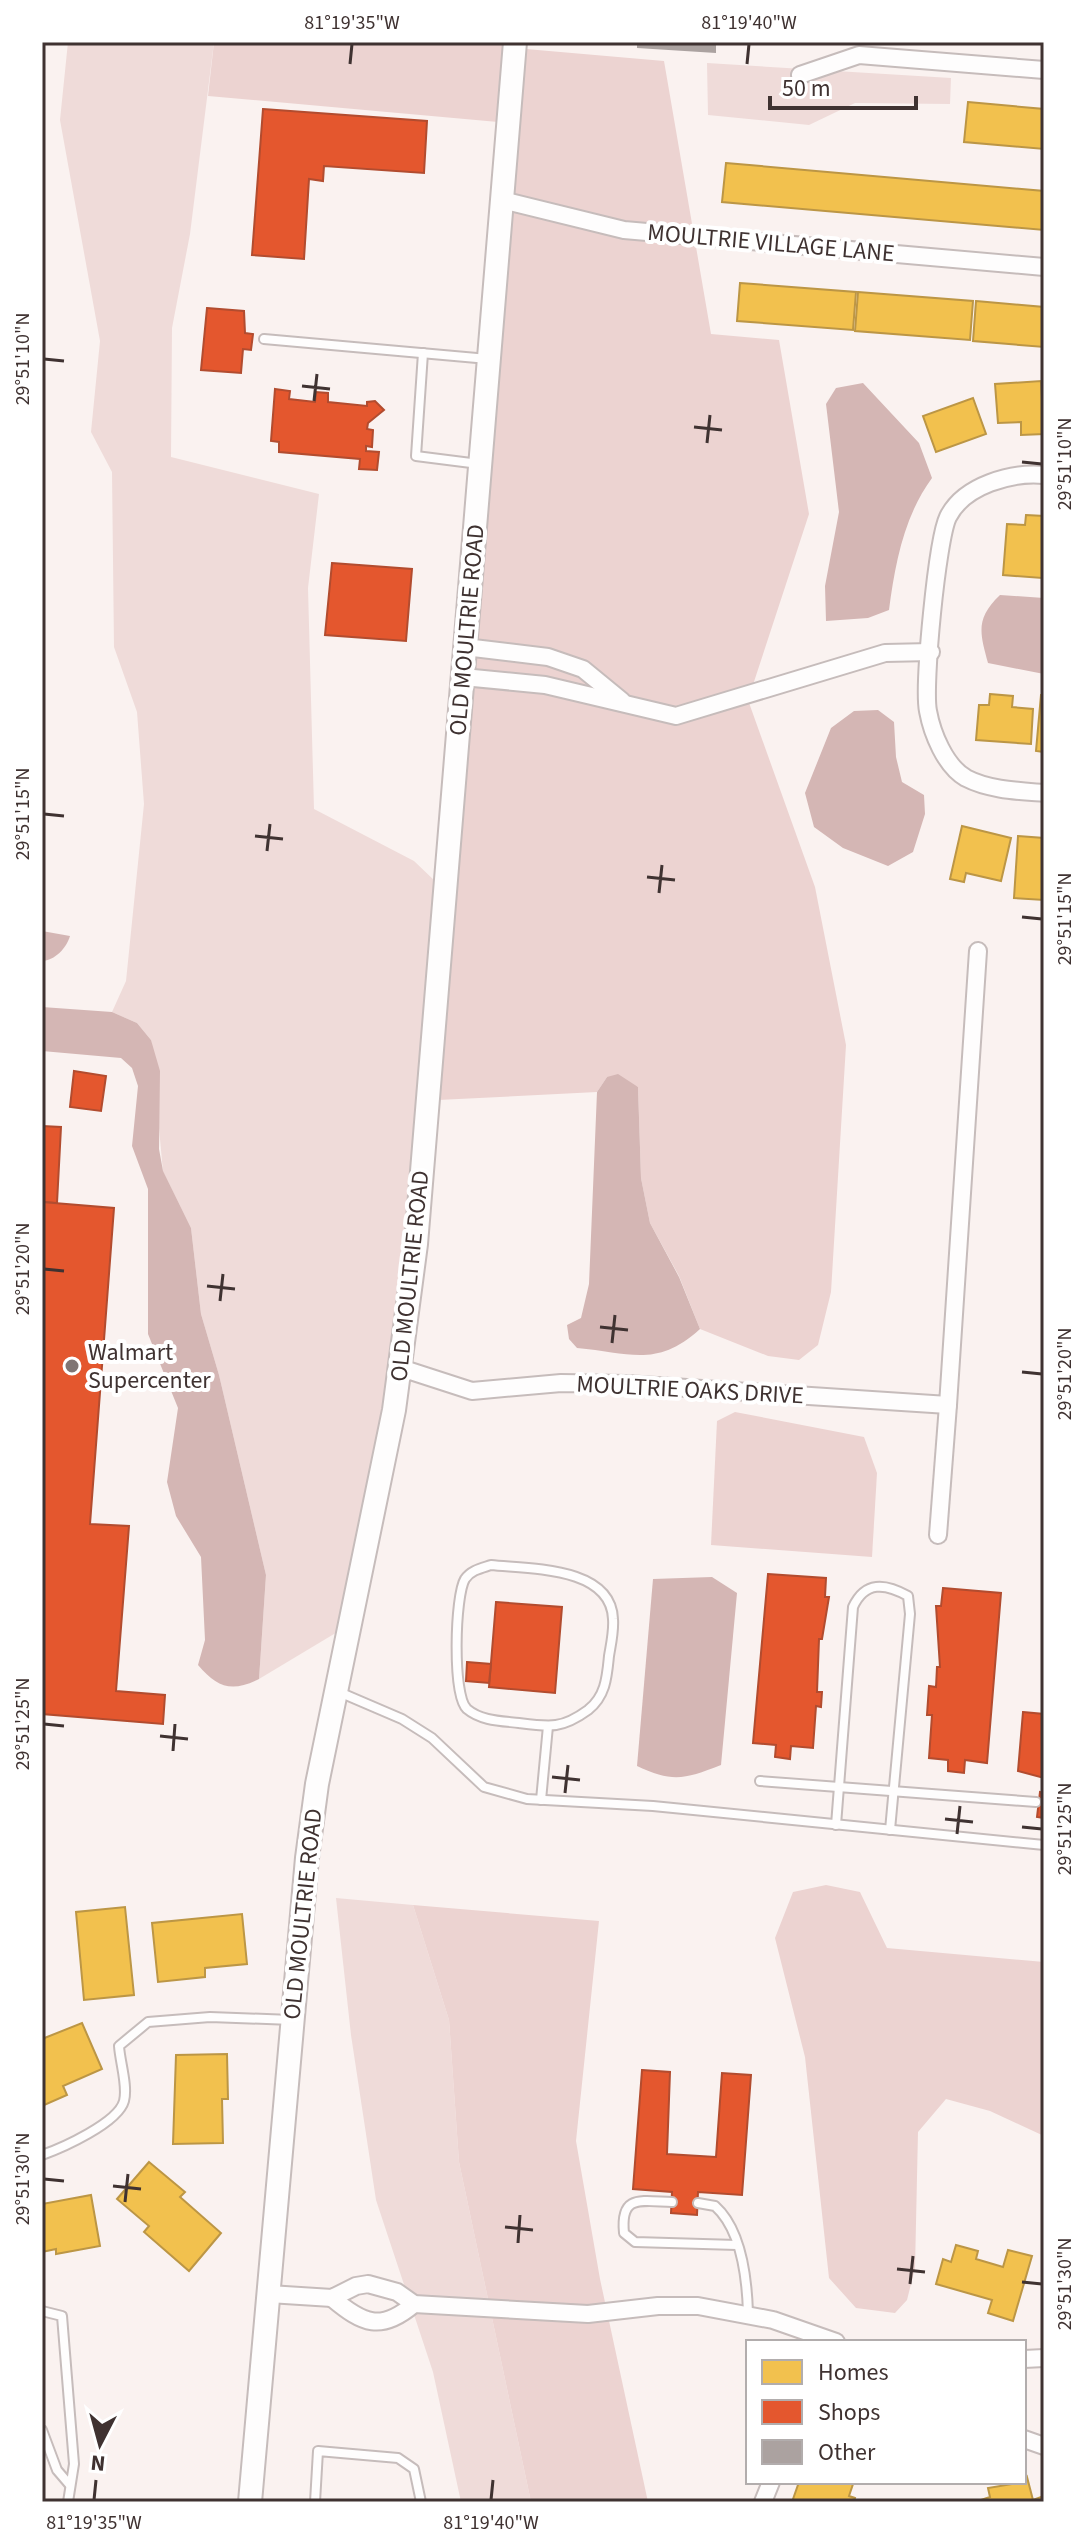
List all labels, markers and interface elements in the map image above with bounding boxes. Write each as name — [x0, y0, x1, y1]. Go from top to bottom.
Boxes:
text: 81°19'35"W — [304, 9, 400, 37]
text: 81°19'40"W — [701, 9, 797, 37]
scale bar — [770, 60, 916, 110]
text: 50 m — [782, 71, 831, 106]
street label: MOULTRIE VILLAGE LANE — [646, 215, 896, 271]
text: 29°51'10"N — [9, 313, 37, 405]
text: 29°51'10"N — [1051, 418, 1079, 510]
street label: OLD MOULTRIE ROAD — [440, 523, 494, 737]
text: 29°51'15"N — [9, 768, 37, 860]
text: 29°51'15"N — [1051, 873, 1079, 965]
street label: OLD MOULTRIE ROAD — [382, 1169, 438, 1383]
text: 29°51'20"N — [9, 1223, 37, 1315]
text: 29°51'20"N — [1051, 1328, 1079, 1420]
place label: Walmart Supercenter — [88, 1335, 211, 1398]
marker: Walmart Supercenter — [63, 1357, 81, 1375]
street label: MOULTRIE OAKS DRIVE — [575, 1367, 805, 1413]
text: 29°51'25"N — [9, 1678, 37, 1770]
text: 29°51'25"N — [1051, 1783, 1079, 1875]
street label: OLD MOULTRIE ROAD — [275, 1807, 331, 2021]
text: 29°51'30"N — [9, 2133, 37, 2225]
text: 29°51'30"N — [1051, 2238, 1079, 2330]
legend — [746, 2340, 1026, 2484]
text: Homes — [818, 2355, 889, 2390]
text: Shops — [818, 2395, 880, 2430]
north arrow — [60, 2404, 140, 2484]
text: Other — [818, 2435, 876, 2470]
text: N — [89, 2446, 107, 2480]
text: 81°19'35"W — [46, 2509, 142, 2537]
text: 81°19'40"W — [443, 2509, 539, 2537]

